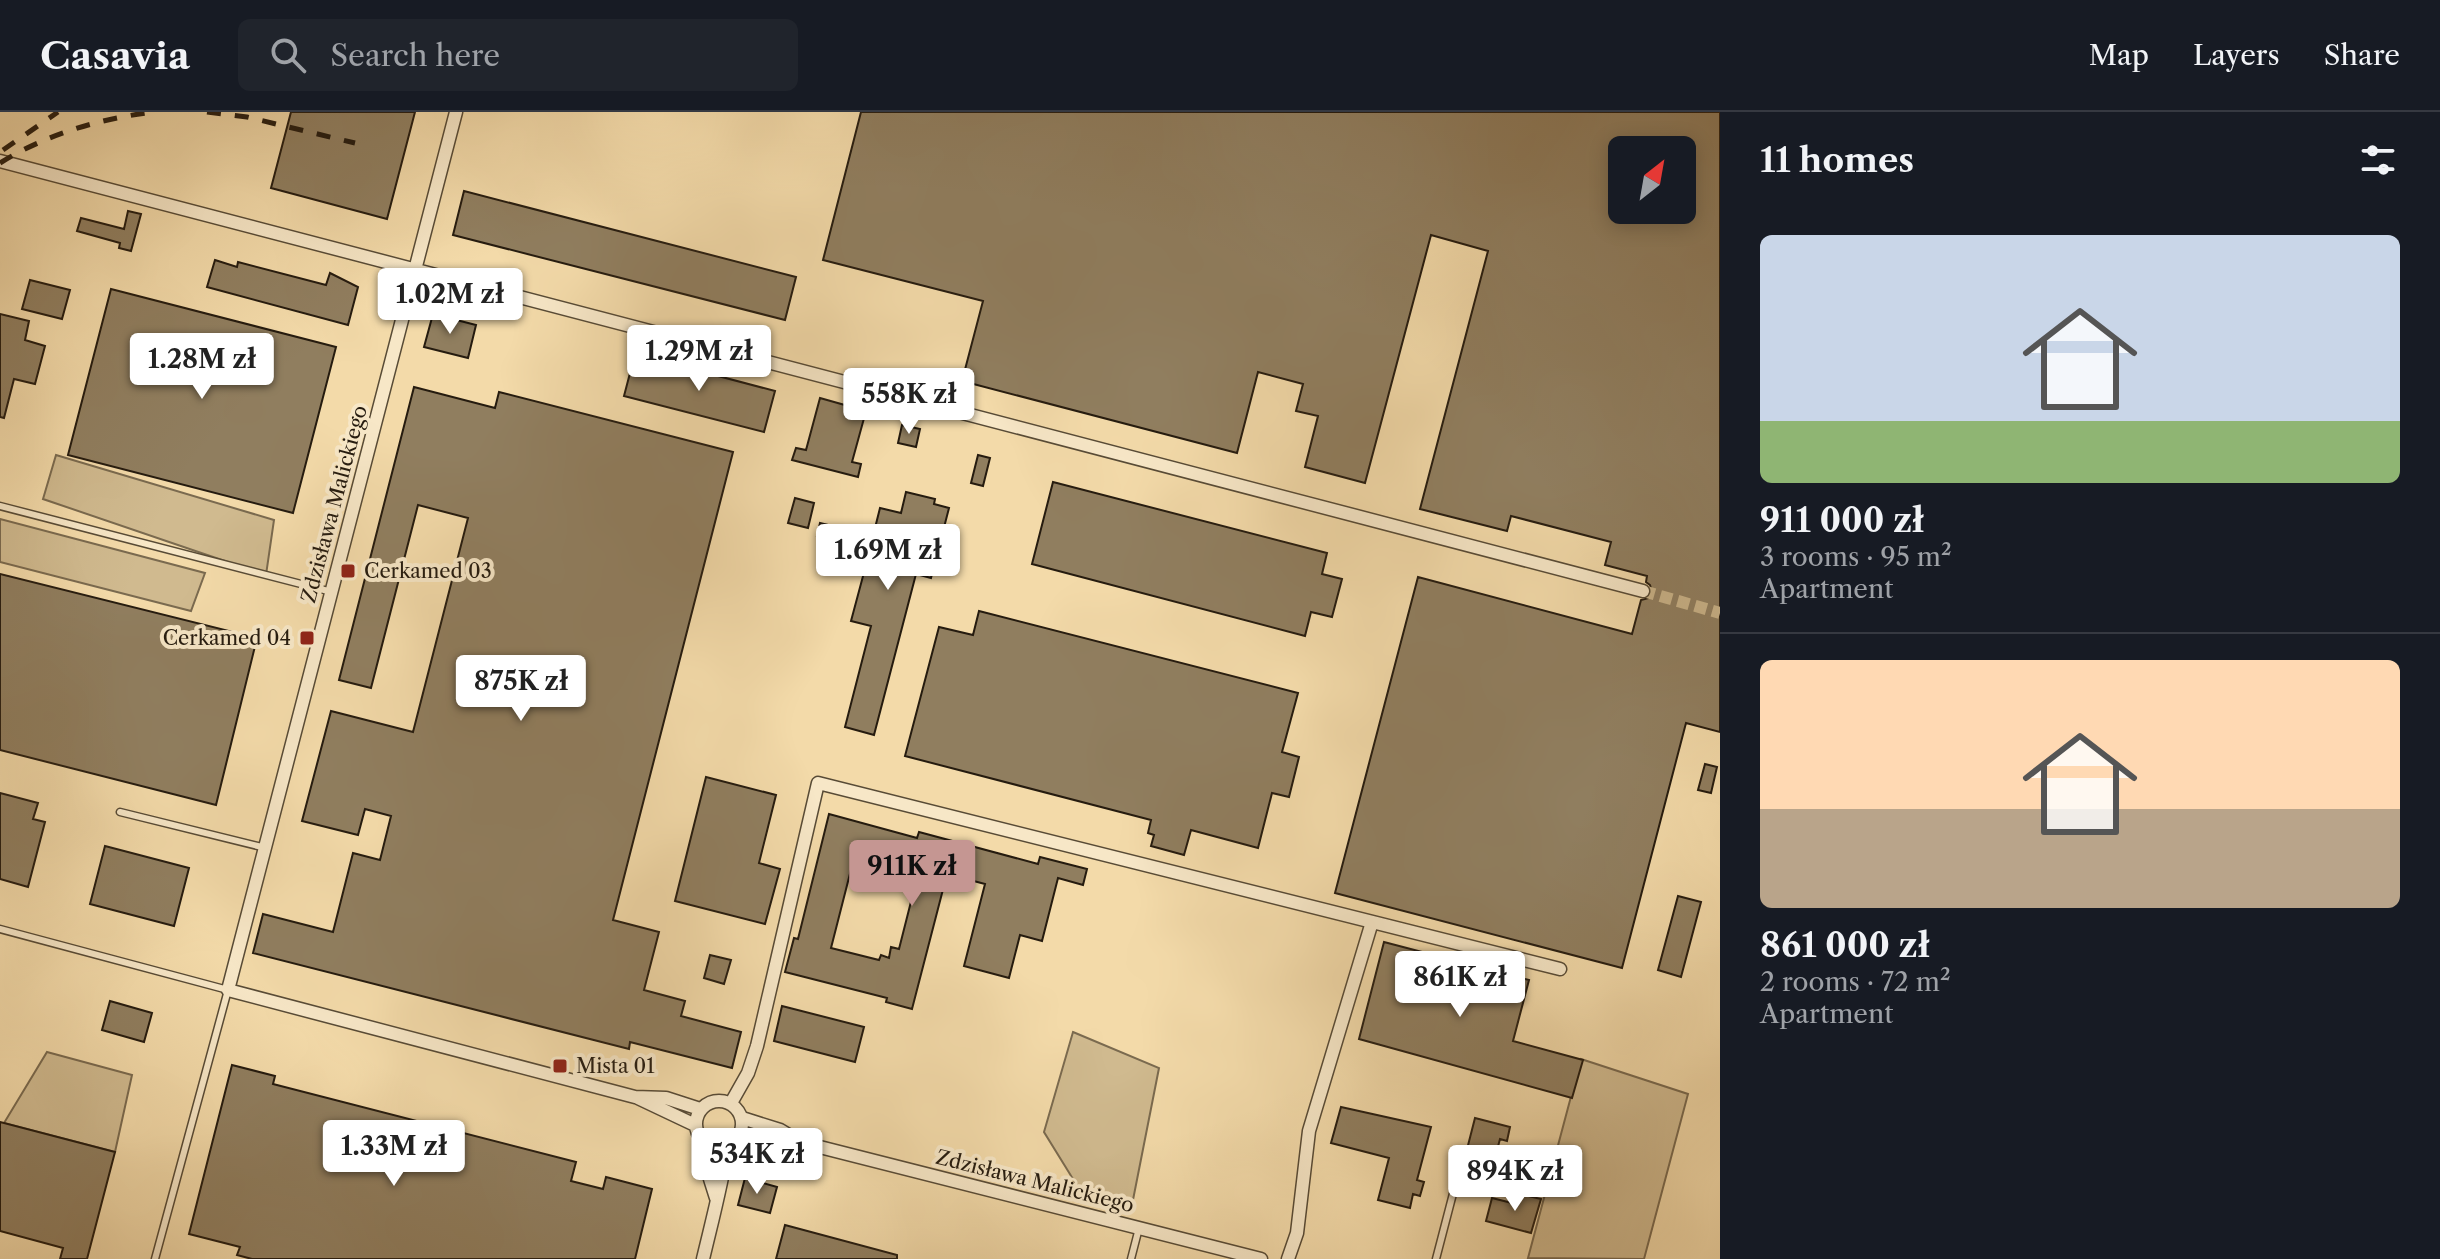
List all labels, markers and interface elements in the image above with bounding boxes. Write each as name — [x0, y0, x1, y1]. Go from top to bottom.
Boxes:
search box — [238, 19, 798, 91]
text: Casavia — [40, 32, 190, 79]
icon: search — [266, 33, 310, 77]
text: Search here — [330, 37, 500, 74]
text: Map — [2089, 38, 2149, 72]
text: Layers — [2193, 38, 2280, 72]
text: Share — [2324, 38, 2400, 72]
north arrow — [1608, 136, 1696, 224]
map controls — [1608, 136, 1696, 224]
icon: filters — [2356, 138, 2400, 182]
text: 11 homes — [1760, 139, 1914, 181]
pin: 1.02M zł — [367, 268, 533, 336]
text: 1.02M zł — [396, 278, 504, 310]
icon: home — [2008, 287, 2152, 431]
pin: 1.29M zł — [616, 325, 782, 393]
pin: 1.28M zł — [119, 333, 285, 401]
text: 1.29M zł — [645, 335, 753, 367]
text: 1.28M zł — [148, 343, 256, 375]
pin: 558K zł — [835, 368, 983, 436]
text: 558K zł — [861, 378, 957, 410]
street label: Zdzisława Malickiego — [296, 403, 372, 605]
text: 911 000 zł — [1760, 499, 1924, 541]
pin: 1.69M zł — [805, 524, 971, 592]
text: 1.69M zł — [834, 534, 942, 566]
text: 3 rooms · 95 m² — [1760, 541, 1952, 573]
place label: Cerkamed 03 — [364, 559, 492, 583]
marker: Cerkamed 03 — [339, 562, 357, 580]
text: Apartment — [1760, 573, 1893, 605]
place label: Cerkamed 04 — [163, 626, 291, 650]
marker: Cerkamed 04 — [298, 629, 316, 647]
pin: 875K zł — [447, 655, 595, 723]
text: 875K zł — [474, 665, 568, 697]
icon: home — [2008, 712, 2152, 856]
pin: 911K zł — [838, 840, 986, 908]
text: 911K zł — [867, 850, 957, 882]
text: 861 000 zł — [1760, 924, 1930, 966]
pin: 861K zł — [1386, 951, 1534, 1019]
text: 861K zł — [1413, 961, 1507, 993]
text: 2 rooms · 72 m² — [1760, 966, 1951, 998]
text: Apartment — [1760, 998, 1893, 1030]
place label: Mista 01 — [576, 1054, 655, 1078]
marker: Mista 01 — [551, 1057, 569, 1075]
pin: 1.33M zł — [311, 1120, 477, 1188]
pin: 534K zł — [683, 1128, 831, 1196]
text: 1.33M zł — [341, 1130, 447, 1162]
text: 534K zł — [709, 1138, 805, 1170]
street label: Zdzisława Malickiego — [934, 1145, 1136, 1217]
pin: 894K zł — [1441, 1145, 1589, 1213]
text: 894K zł — [1466, 1155, 1564, 1187]

